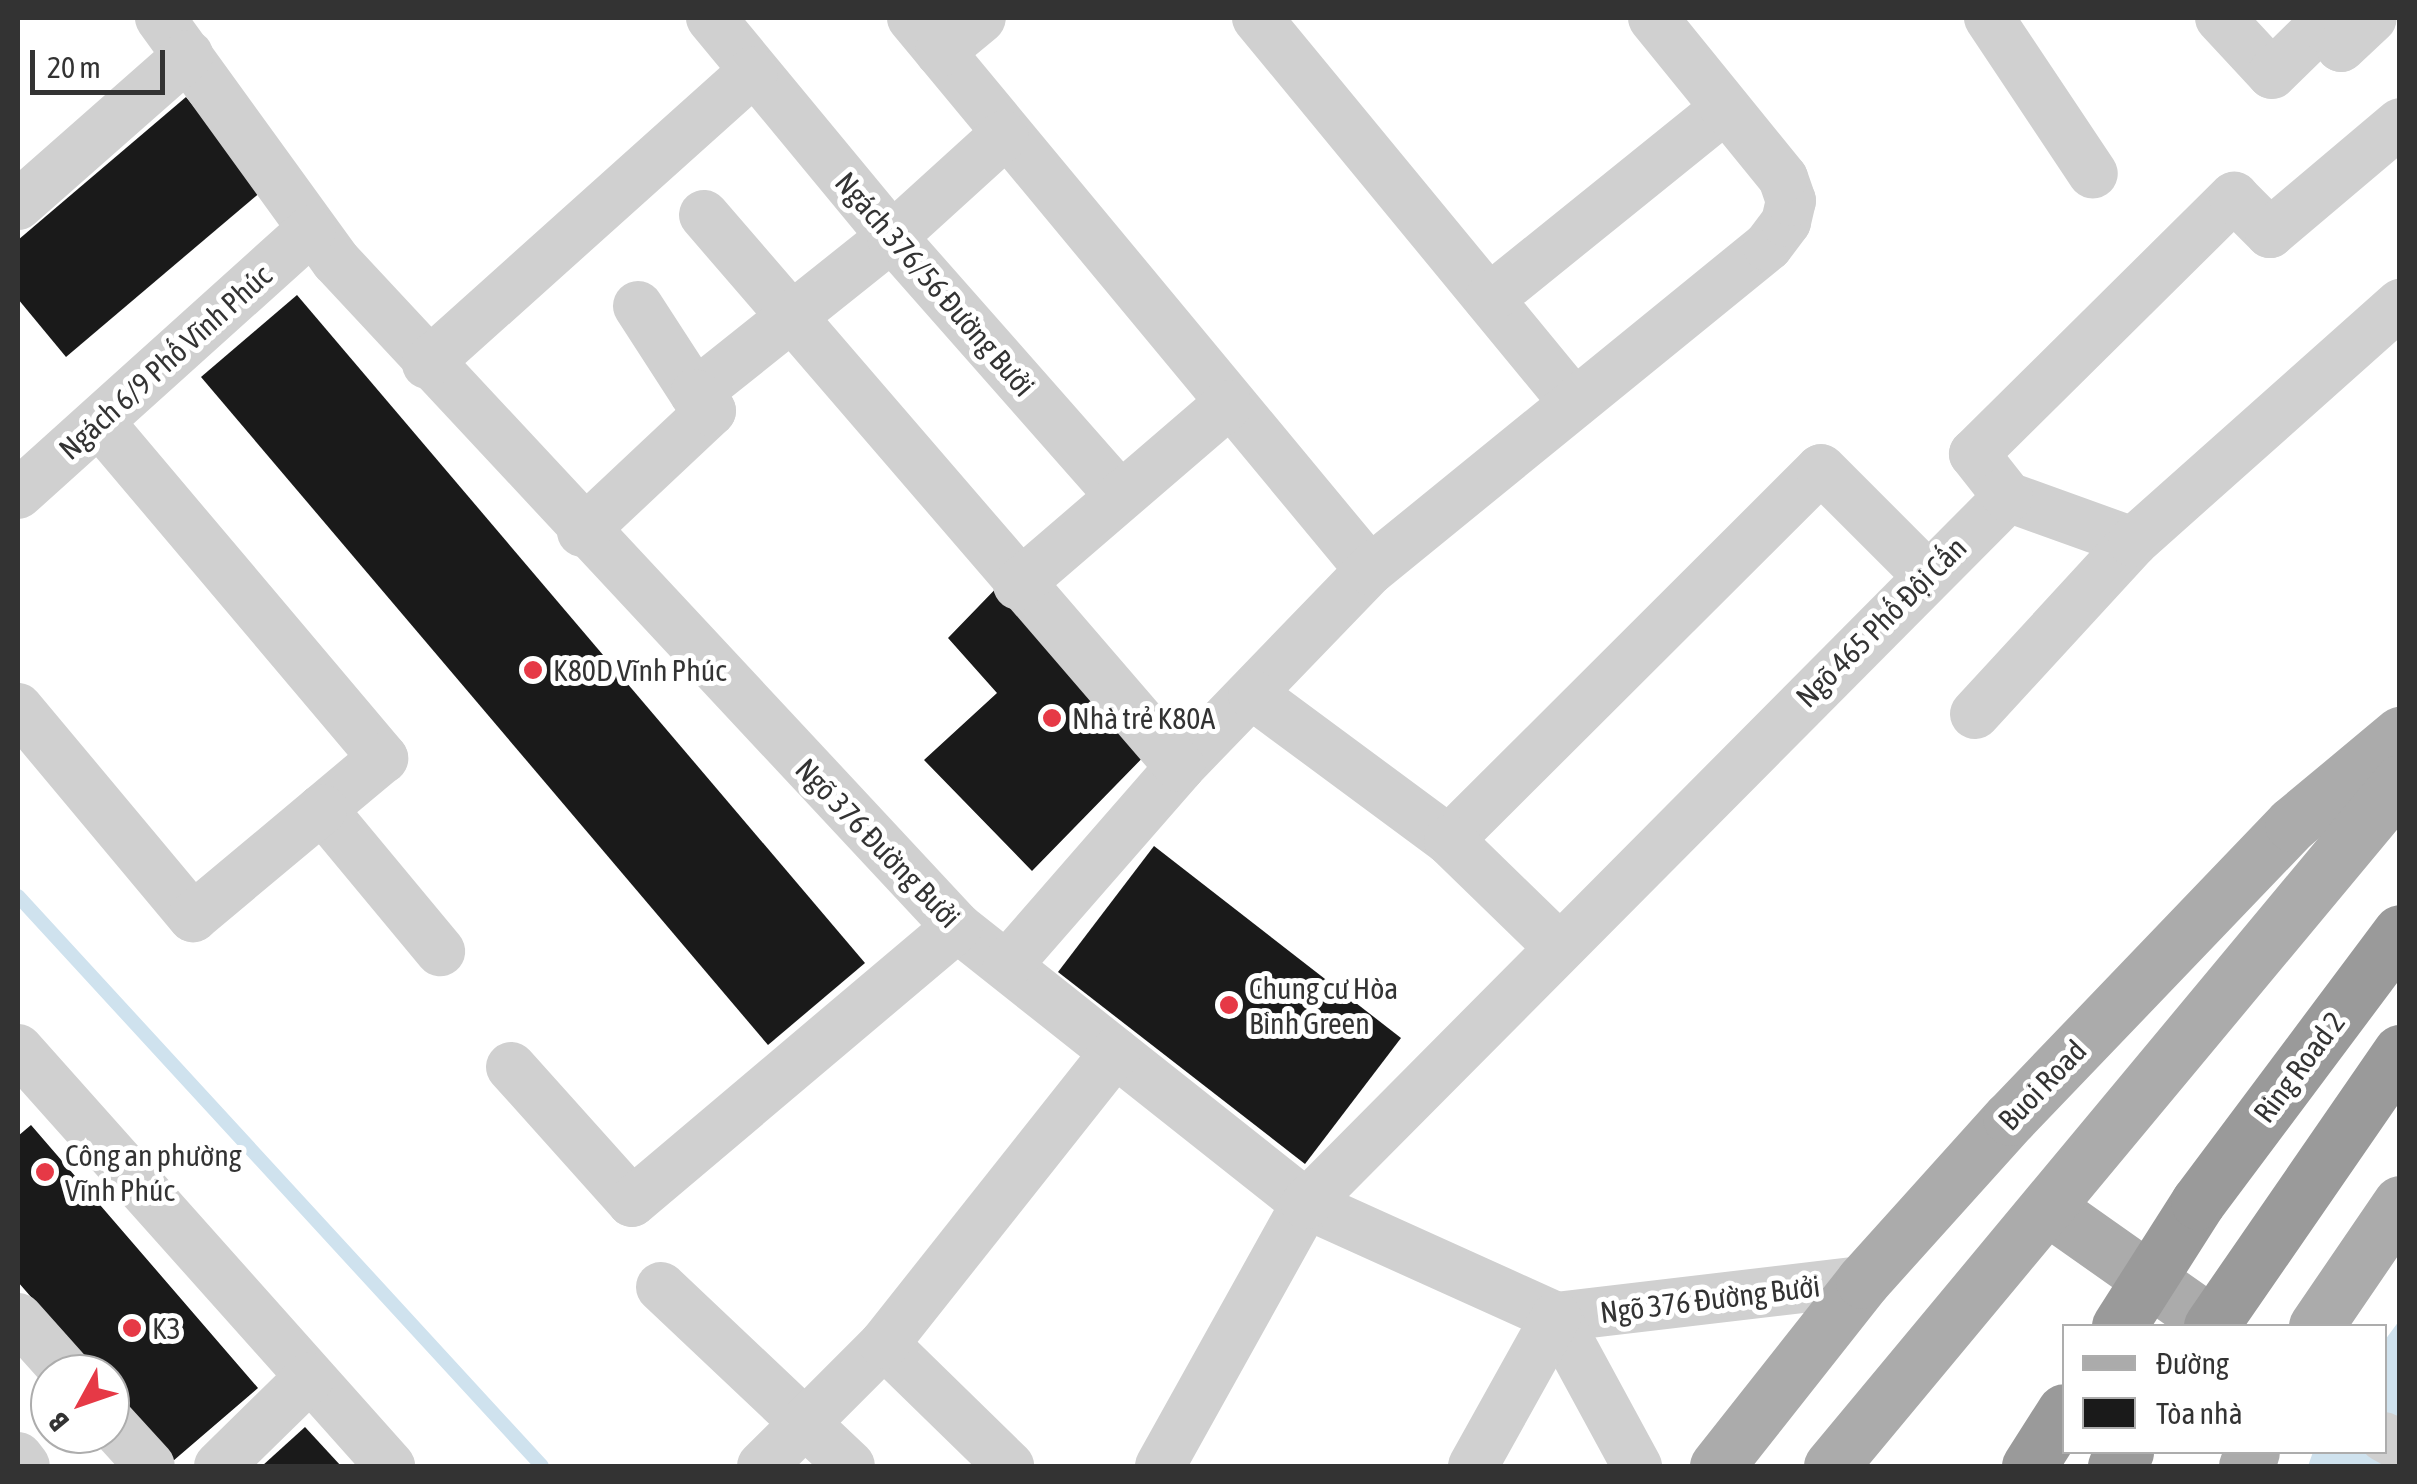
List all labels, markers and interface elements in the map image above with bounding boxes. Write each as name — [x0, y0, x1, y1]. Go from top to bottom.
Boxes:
scale bar — [35, 30, 170, 92]
text: 20 m — [47, 50, 101, 84]
street label: Ngách 376/56 Đường Bưởi — [828, 165, 1042, 403]
street label: Ngách 6/9 Phố Vĩnh Phúc — [51, 257, 279, 467]
street label: Ngõ 465 Phố Đội Cấn — [1788, 529, 1974, 715]
place label: K80D Vĩnh Phúc — [553, 652, 726, 688]
marker: K80D Vĩnh Phúc — [522, 659, 544, 681]
place label: Nhà trẻ K80A — [1072, 700, 1215, 736]
marker: Nhà trẻ K80A — [1041, 707, 1063, 729]
street label: Ngõ 376 Đường Bưởi — [788, 751, 968, 935]
place label: Chung cư Hòa Bình Green — [1249, 970, 1398, 1040]
marker: Chung cư Hòa Bình Green — [1218, 994, 1240, 1016]
street label: Ring Road 2 — [2246, 1005, 2352, 1129]
street label: Buoi Road — [1990, 1033, 2094, 1137]
place label: Công an phường Vĩnh Phúc — [65, 1137, 242, 1208]
marker: Công an phường Vĩnh Phúc — [34, 1161, 56, 1183]
street label: Ngõ 376 Đường Bưởi — [1598, 1268, 1822, 1330]
place label: K3 — [152, 1310, 181, 1346]
marker: K3 — [121, 1317, 143, 1339]
legend — [2062, 1324, 2387, 1454]
text: Đường — [2156, 1346, 2229, 1380]
north arrow — [30, 1354, 130, 1454]
text: Tòa nhà — [2156, 1396, 2243, 1430]
text: B — [42, 1407, 75, 1437]

